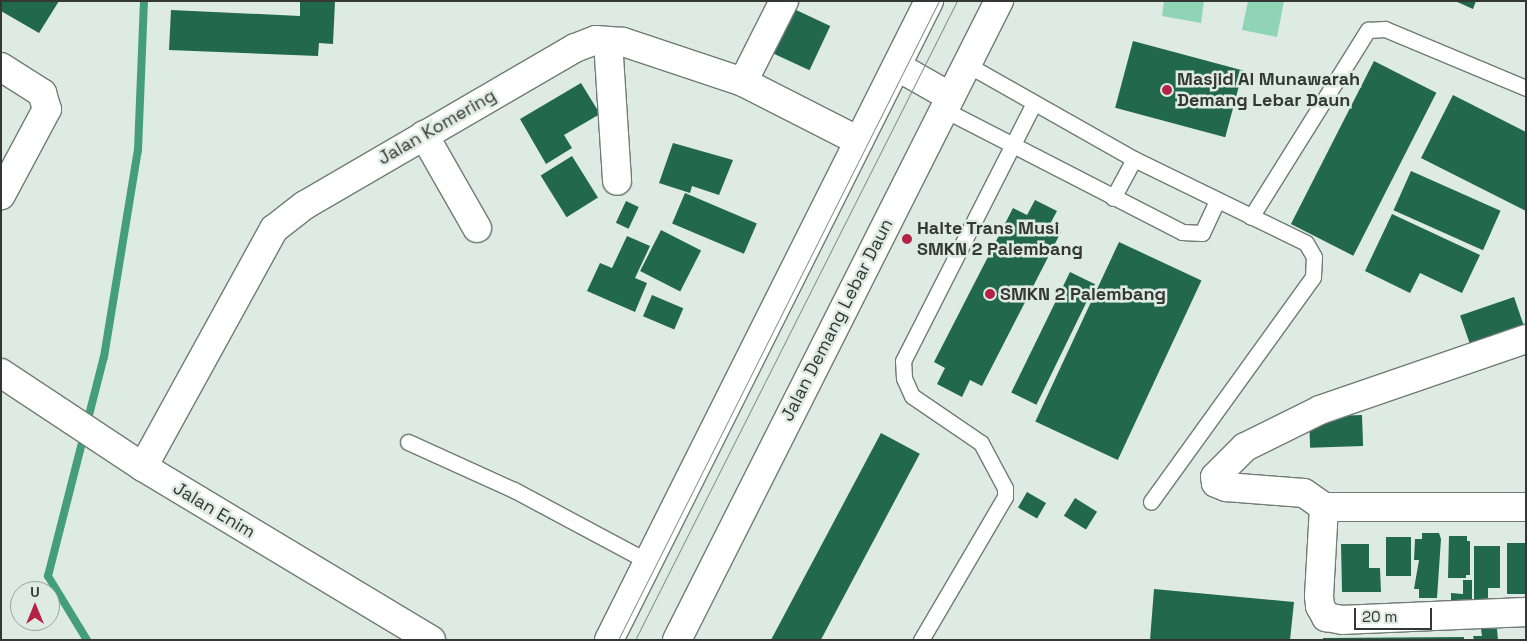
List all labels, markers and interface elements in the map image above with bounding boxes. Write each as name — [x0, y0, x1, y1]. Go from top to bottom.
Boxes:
place label: Masjid Al Munawarah Demang Lebar Daun — [1177, 69, 1360, 112]
street label: Jalan Komering — [374, 84, 500, 170]
marker: Masjid Al Munawarah Demang Lebar Daun — [1161, 84, 1173, 96]
street label: Jalan Demang Lebar Daun — [776, 215, 898, 425]
place label: Halte Trans Musi SMKN 2 Palembang — [917, 218, 1083, 260]
marker: Halte Trans Musi SMKN 2 Palembang — [901, 233, 913, 245]
place label: SMKN 2 Palembang — [1000, 283, 1166, 305]
marker: SMKN 2 Palembang — [984, 288, 996, 300]
street label: Jalan Enim — [169, 477, 259, 543]
north arrow — [10, 581, 60, 631]
text: U — [30, 583, 40, 601]
scale bar — [1357, 598, 1434, 630]
text: 20 m — [1362, 607, 1397, 626]

